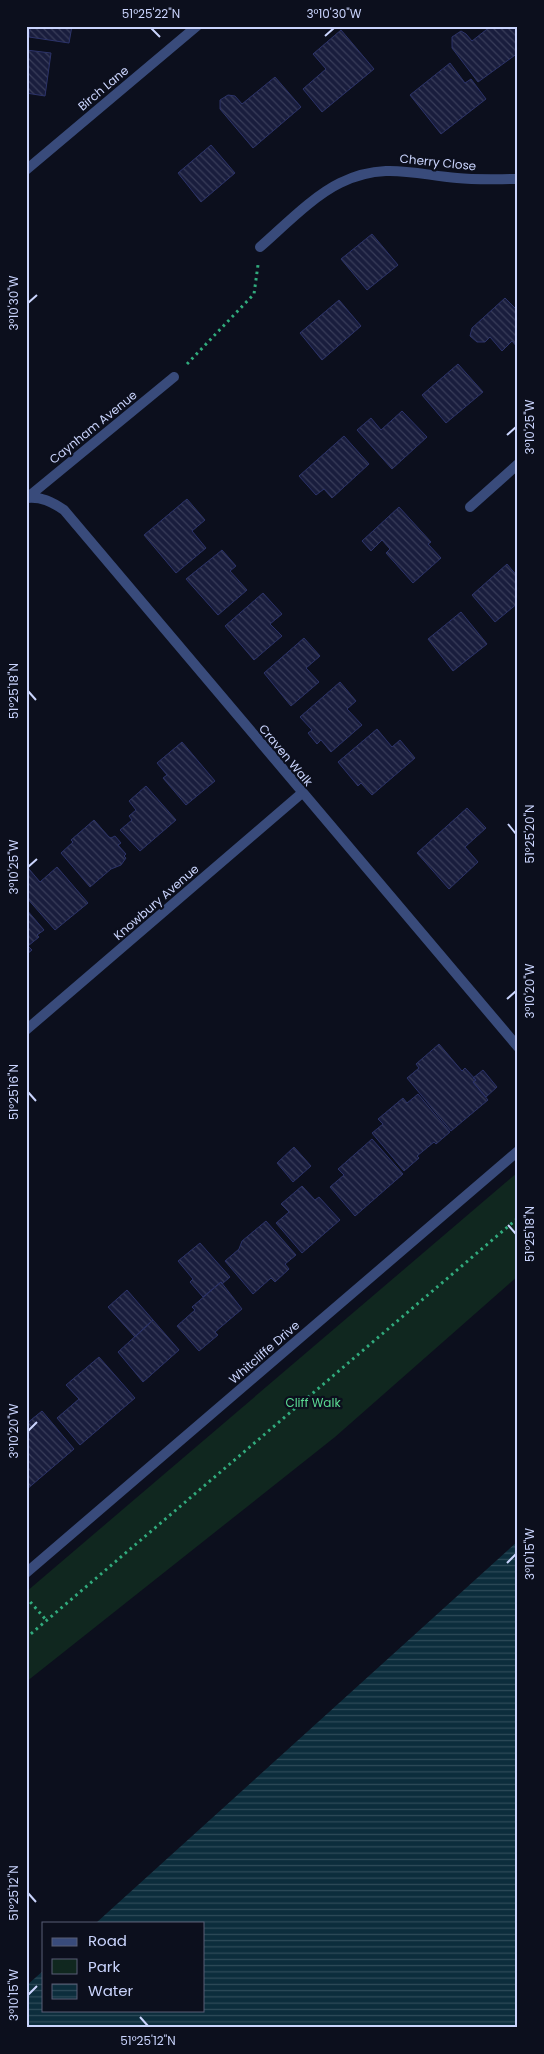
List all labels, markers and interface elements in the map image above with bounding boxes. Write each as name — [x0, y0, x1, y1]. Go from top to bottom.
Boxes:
text: 51°25'22"N — [122, 5, 180, 22]
text: 3°10'30"W — [306, 5, 362, 22]
street label: Birch Lane — [74, 62, 132, 114]
street label: Cherry Close — [399, 150, 477, 174]
text: 3°10'30"W — [5, 275, 22, 331]
street label: Caynham Avenue — [46, 386, 140, 468]
text: 3°10'25"W — [521, 399, 538, 454]
text: 51°25'18"N — [5, 663, 22, 719]
street label: Craven Walk — [255, 720, 317, 790]
text: 51°25'20"N — [521, 804, 538, 864]
text: 3°10'25"W — [5, 839, 22, 894]
street label: Knowbury Avenue — [110, 860, 202, 944]
text: 3°10'20"W — [521, 963, 538, 1018]
text: 51°25'16"N — [5, 1064, 22, 1120]
text: 51°25'18"N — [521, 1206, 538, 1262]
street label: Whitcliffe Drive — [225, 1317, 303, 1387]
park label: Cliff Walk — [285, 1394, 341, 1411]
text: 3°10'20"W — [5, 1403, 22, 1458]
text: 3°10'15"W — [521, 1528, 538, 1580]
text: 51°25'12"N — [5, 1865, 22, 1921]
legend — [42, 1922, 205, 2012]
text: Road — [88, 1930, 127, 1951]
text: Park — [88, 1956, 120, 1977]
text: 3°10'15"W — [5, 1969, 22, 2021]
text: Water — [88, 1980, 134, 2001]
text: 51°25'12"N — [120, 2032, 176, 2049]

